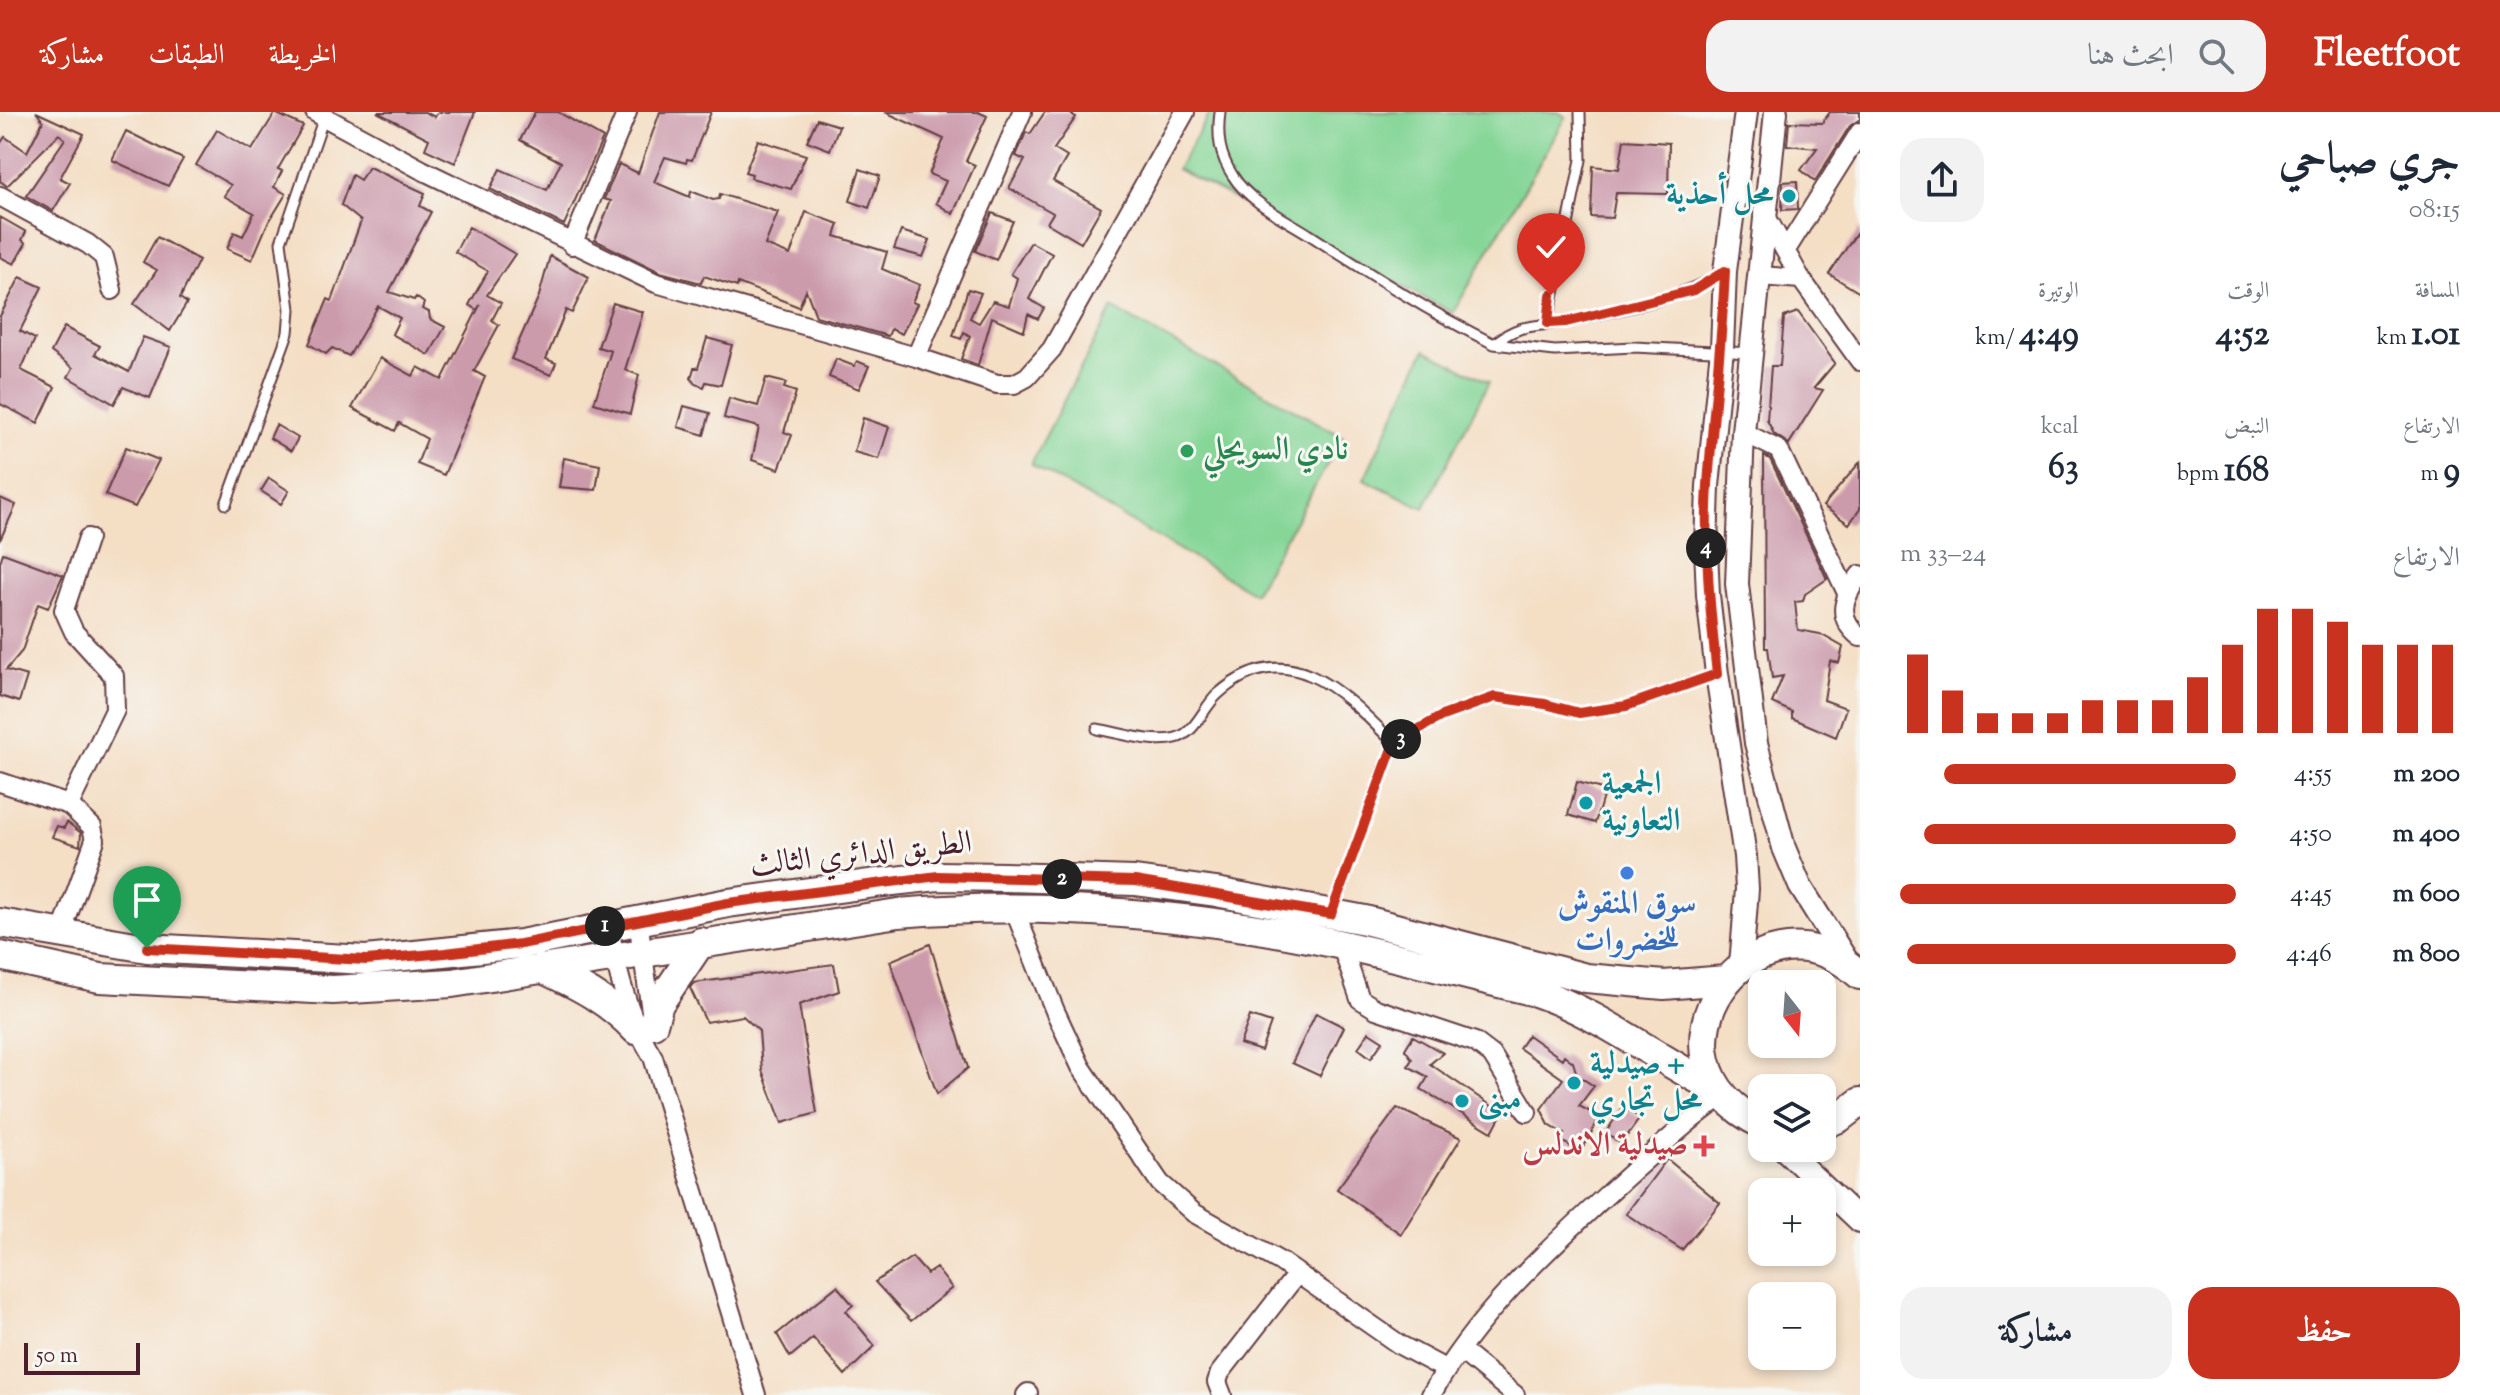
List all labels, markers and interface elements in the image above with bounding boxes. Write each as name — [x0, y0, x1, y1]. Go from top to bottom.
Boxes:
search box — [1706, 20, 2266, 92]
text: Fleetfoot — [2314, 29, 2460, 83]
icon: search — [2194, 34, 2238, 78]
text: ابحث هنا — [2087, 35, 2174, 78]
text: مشاركة — [40, 36, 104, 76]
text: الطبقات — [148, 36, 225, 76]
text: الخريطة — [269, 36, 337, 76]
text: جري صباحي — [2279, 130, 2460, 193]
button: share — [1900, 138, 1984, 222]
place label: محل أحذية — [1666, 171, 1774, 219]
marker: محل أحذية — [1780, 187, 1798, 205]
text: 08:15 — [2409, 192, 2460, 229]
pin — [1517, 213, 1585, 295]
icon: check — [1529, 225, 1573, 269]
text: الوتيرة — [2038, 276, 2079, 308]
text: الوقت — [2227, 276, 2269, 308]
text: المسافة — [2415, 276, 2460, 308]
text: 4:49 — [2019, 311, 2079, 360]
text: 4:52 — [2216, 311, 2269, 360]
text: 1.01 — [2412, 311, 2460, 360]
text: /km — [1975, 323, 2019, 355]
text: km — [2377, 323, 2412, 355]
text: kcal — [2041, 412, 2079, 444]
text: النبض — [2224, 412, 2269, 444]
text: الارتفاع — [2403, 412, 2460, 444]
place label: نادي السويحلي — [1202, 428, 1348, 479]
marker: نادي السويحلي — [1178, 442, 1196, 460]
text: 63 — [2048, 444, 2079, 493]
text: 168 — [2224, 447, 2269, 496]
text: 9 — [2443, 447, 2460, 496]
text: bpm — [2177, 459, 2224, 491]
text: m — [2421, 459, 2443, 491]
pin: 4 — [1686, 528, 1726, 568]
text: 4 — [1700, 532, 1712, 564]
text: 24–33 m — [1900, 536, 1986, 573]
text: الارتفاع — [2393, 540, 2460, 577]
pin: 3 — [1381, 719, 1421, 759]
text: 3 — [1397, 723, 1405, 755]
text: 4:55 — [2294, 756, 2332, 793]
text: 200 m — [2393, 756, 2460, 793]
place label: الجمعية التعاونية — [1602, 762, 1680, 845]
marker: الجمعية التعاونية — [1577, 794, 1595, 812]
text: 4:50 — [2289, 816, 2332, 853]
text: 400 m — [2393, 816, 2460, 853]
street label: الطريق الدائري الثالث — [748, 820, 974, 890]
pin: 2 — [1042, 859, 1082, 899]
text: 2 — [1057, 863, 1067, 895]
marker: سوق المنقوش للخضروات — [1618, 864, 1636, 882]
pin — [113, 866, 181, 948]
text: 4:45 — [2290, 876, 2332, 913]
text: 600 m — [2393, 876, 2460, 913]
icon: arrive — [125, 878, 169, 922]
place label: سوق المنقوش للخضروات — [1557, 882, 1697, 965]
pin: 1 — [585, 906, 625, 946]
text: 1 — [601, 910, 609, 942]
text: 4:46 — [2286, 936, 2332, 973]
text: 800 m — [2392, 936, 2460, 973]
north arrow — [1748, 970, 1836, 1058]
map controls — [1748, 970, 1836, 1370]
place label: صيدلية + محل تجاري — [1590, 1042, 1703, 1125]
marker: صيدلية + محل تجاري — [1565, 1074, 1583, 1092]
button: layers — [1748, 1074, 1836, 1162]
place label: مبنى — [1478, 1078, 1522, 1124]
marker: مبنى — [1453, 1092, 1471, 1110]
place label: صيدلية الاندلس — [1522, 1123, 1688, 1169]
marker: صيدلية الاندلس — [1695, 1137, 1713, 1155]
button: + — [1748, 1178, 1836, 1266]
button: − — [1748, 1282, 1836, 1370]
button: مشاركة — [1900, 1287, 2172, 1379]
button: حفظ — [2188, 1287, 2460, 1379]
scale bar — [24, 1339, 140, 1375]
text: 50 m — [36, 1341, 78, 1373]

